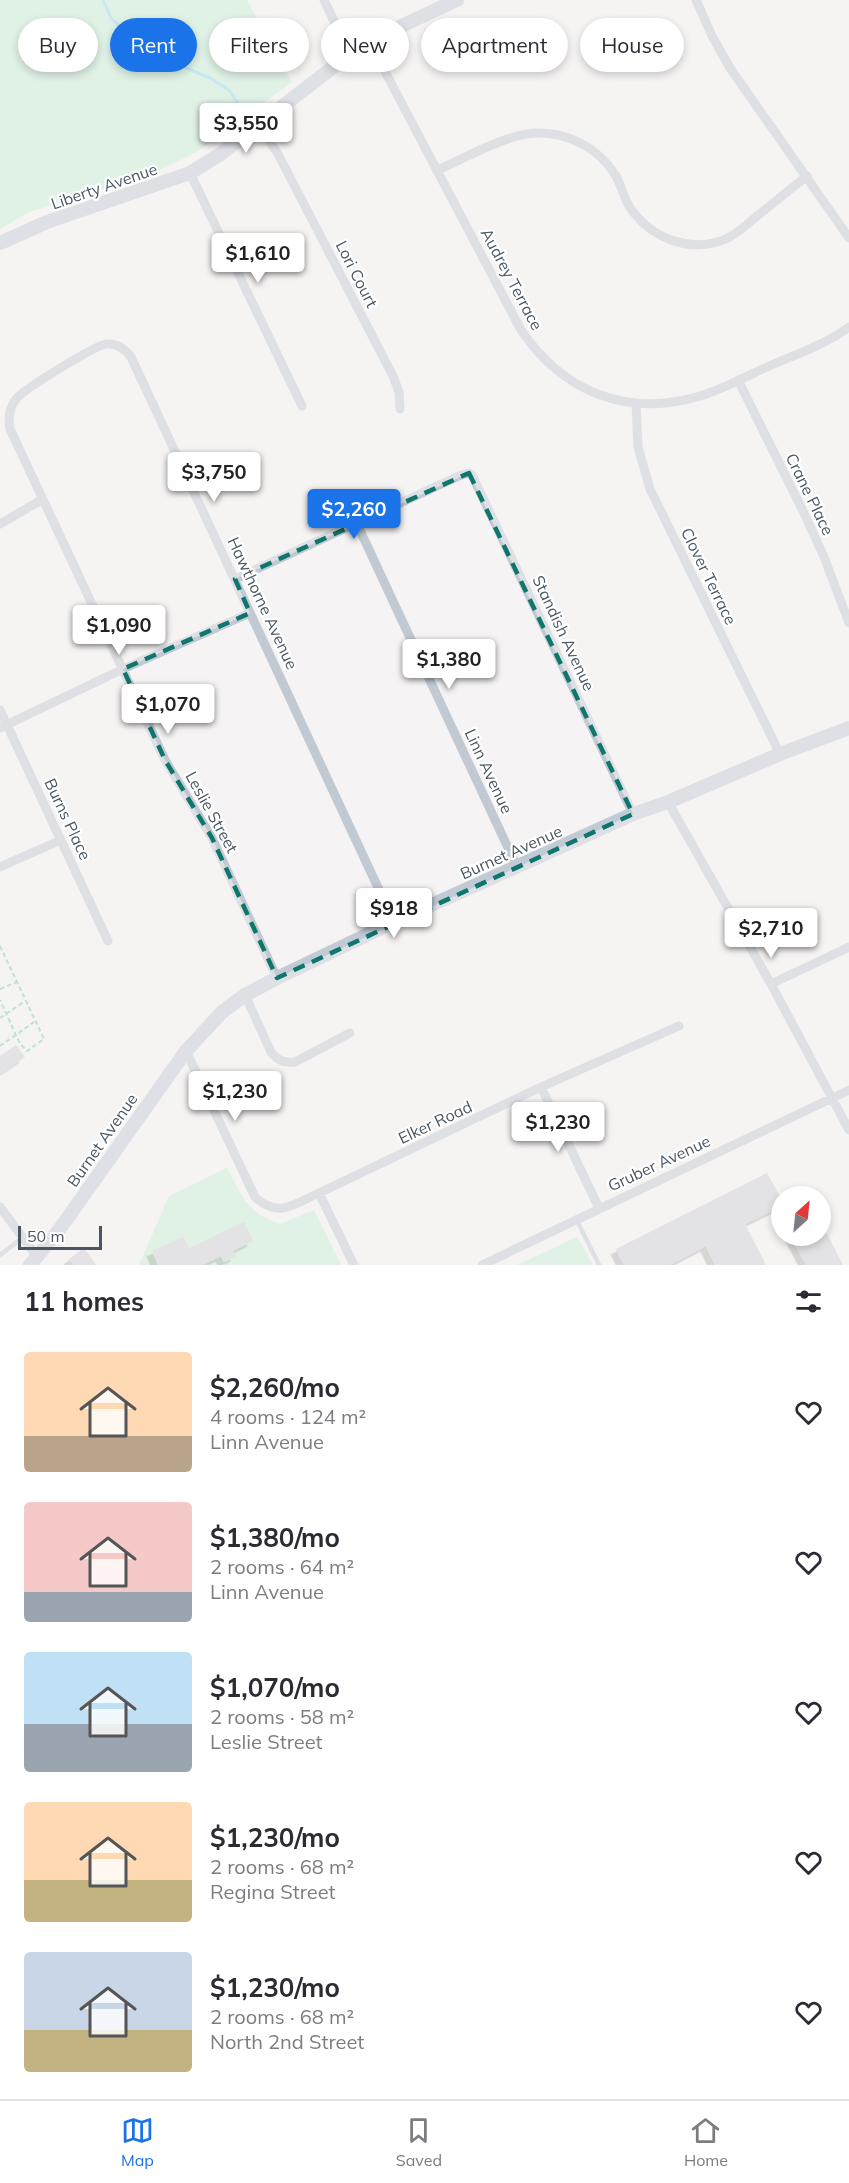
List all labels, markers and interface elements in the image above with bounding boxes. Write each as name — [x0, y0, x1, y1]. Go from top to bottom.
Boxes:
chip: Buy — [18, 18, 98, 72]
chip: Rent — [110, 18, 197, 72]
chip: Filters — [209, 18, 309, 72]
chip: New — [321, 18, 409, 72]
chip: Apartment — [421, 18, 568, 72]
chip: House — [580, 18, 684, 72]
pin: $3,550 — [197, 103, 295, 154]
text: $3,550 — [214, 110, 278, 135]
street label: Liberty Avenue — [48, 158, 160, 214]
street label: Audrey Terrace — [477, 225, 547, 333]
pin: $1,610 — [209, 233, 307, 284]
street label: Lori Court — [332, 237, 382, 311]
text: $1,610 — [226, 240, 290, 265]
street label: Crane Place — [782, 450, 838, 538]
pin: $3,750 — [165, 452, 263, 503]
text: $3,750 — [182, 459, 246, 484]
pin: $2,260 — [305, 489, 403, 540]
text: $2,260 — [322, 496, 386, 521]
street label: Clover Terrace — [677, 524, 741, 628]
street label: Hawthorne Avenue — [224, 534, 302, 672]
street label: Standish Avenue — [528, 572, 600, 694]
pin: $1,090 — [70, 605, 168, 656]
text: $1,090 — [87, 612, 151, 637]
pin: $1,380 — [400, 639, 498, 690]
text: $1,380 — [417, 646, 481, 671]
pin: $1,070 — [119, 684, 217, 735]
text: $1,070 — [136, 691, 200, 716]
street label: Linn Avenue — [461, 725, 517, 817]
street label: Leslie Street — [181, 768, 243, 857]
street label: Burns Place — [40, 775, 96, 863]
street label: Burnet Avenue — [457, 821, 565, 883]
pin: $918 — [358, 888, 430, 939]
text: $918 — [370, 895, 418, 920]
pin: $2,710 — [722, 908, 820, 959]
text: $2,710 — [739, 915, 803, 940]
pin: $1,230 — [186, 1071, 284, 1122]
text: $1,230 — [203, 1078, 267, 1103]
street label: Burnet Avenue — [62, 1089, 142, 1191]
street label: Elker Road — [395, 1096, 475, 1148]
pin: $1,230 — [509, 1102, 607, 1153]
text: $1,230 — [526, 1109, 590, 1134]
street label: Gruber Avenue — [605, 1131, 713, 1195]
north arrow — [771, 1186, 831, 1246]
map controls — [771, 1186, 831, 1246]
scale bar — [18, 1223, 102, 1250]
text: 50 m — [27, 1226, 64, 1246]
text: 11 homes — [24, 1285, 144, 1318]
icon: filters — [792, 1285, 825, 1318]
text: $2,260/mo — [210, 1371, 340, 1404]
icon: home — [72, 1376, 144, 1448]
icon: heart — [792, 1396, 825, 1429]
text: 4 rooms · 124 m² — [210, 1404, 366, 1429]
text: Linn Avenue — [210, 1429, 324, 1454]
text: $1,380/mo — [210, 1521, 340, 1554]
icon: home — [72, 1526, 144, 1598]
icon: heart — [792, 1546, 825, 1579]
text: 2 rooms · 64 m² — [210, 1554, 354, 1579]
text: Linn Avenue — [210, 1579, 324, 1604]
text: $1,070/mo — [210, 1671, 340, 1704]
icon: home — [72, 1676, 144, 1748]
icon: heart — [792, 1696, 825, 1729]
text: 2 rooms · 58 m² — [210, 1704, 354, 1729]
text: Leslie Street — [210, 1729, 323, 1754]
text: $1,230/mo — [210, 1821, 340, 1854]
icon: home — [72, 1826, 144, 1898]
icon: heart — [792, 1846, 825, 1879]
text: 2 rooms · 68 m² — [210, 1854, 354, 1879]
text: Regina Street — [210, 1879, 336, 1904]
text: $1,230/mo — [210, 1971, 340, 2004]
icon: home — [72, 1976, 144, 2048]
icon: heart — [792, 1996, 825, 2029]
text: 2 rooms · 68 m² — [210, 2004, 354, 2029]
text: North 2nd Street — [210, 2029, 364, 2054]
tab: Map — [121, 2114, 154, 2170]
tab: Saved — [396, 2114, 442, 2170]
tab: Home — [684, 2114, 728, 2170]

